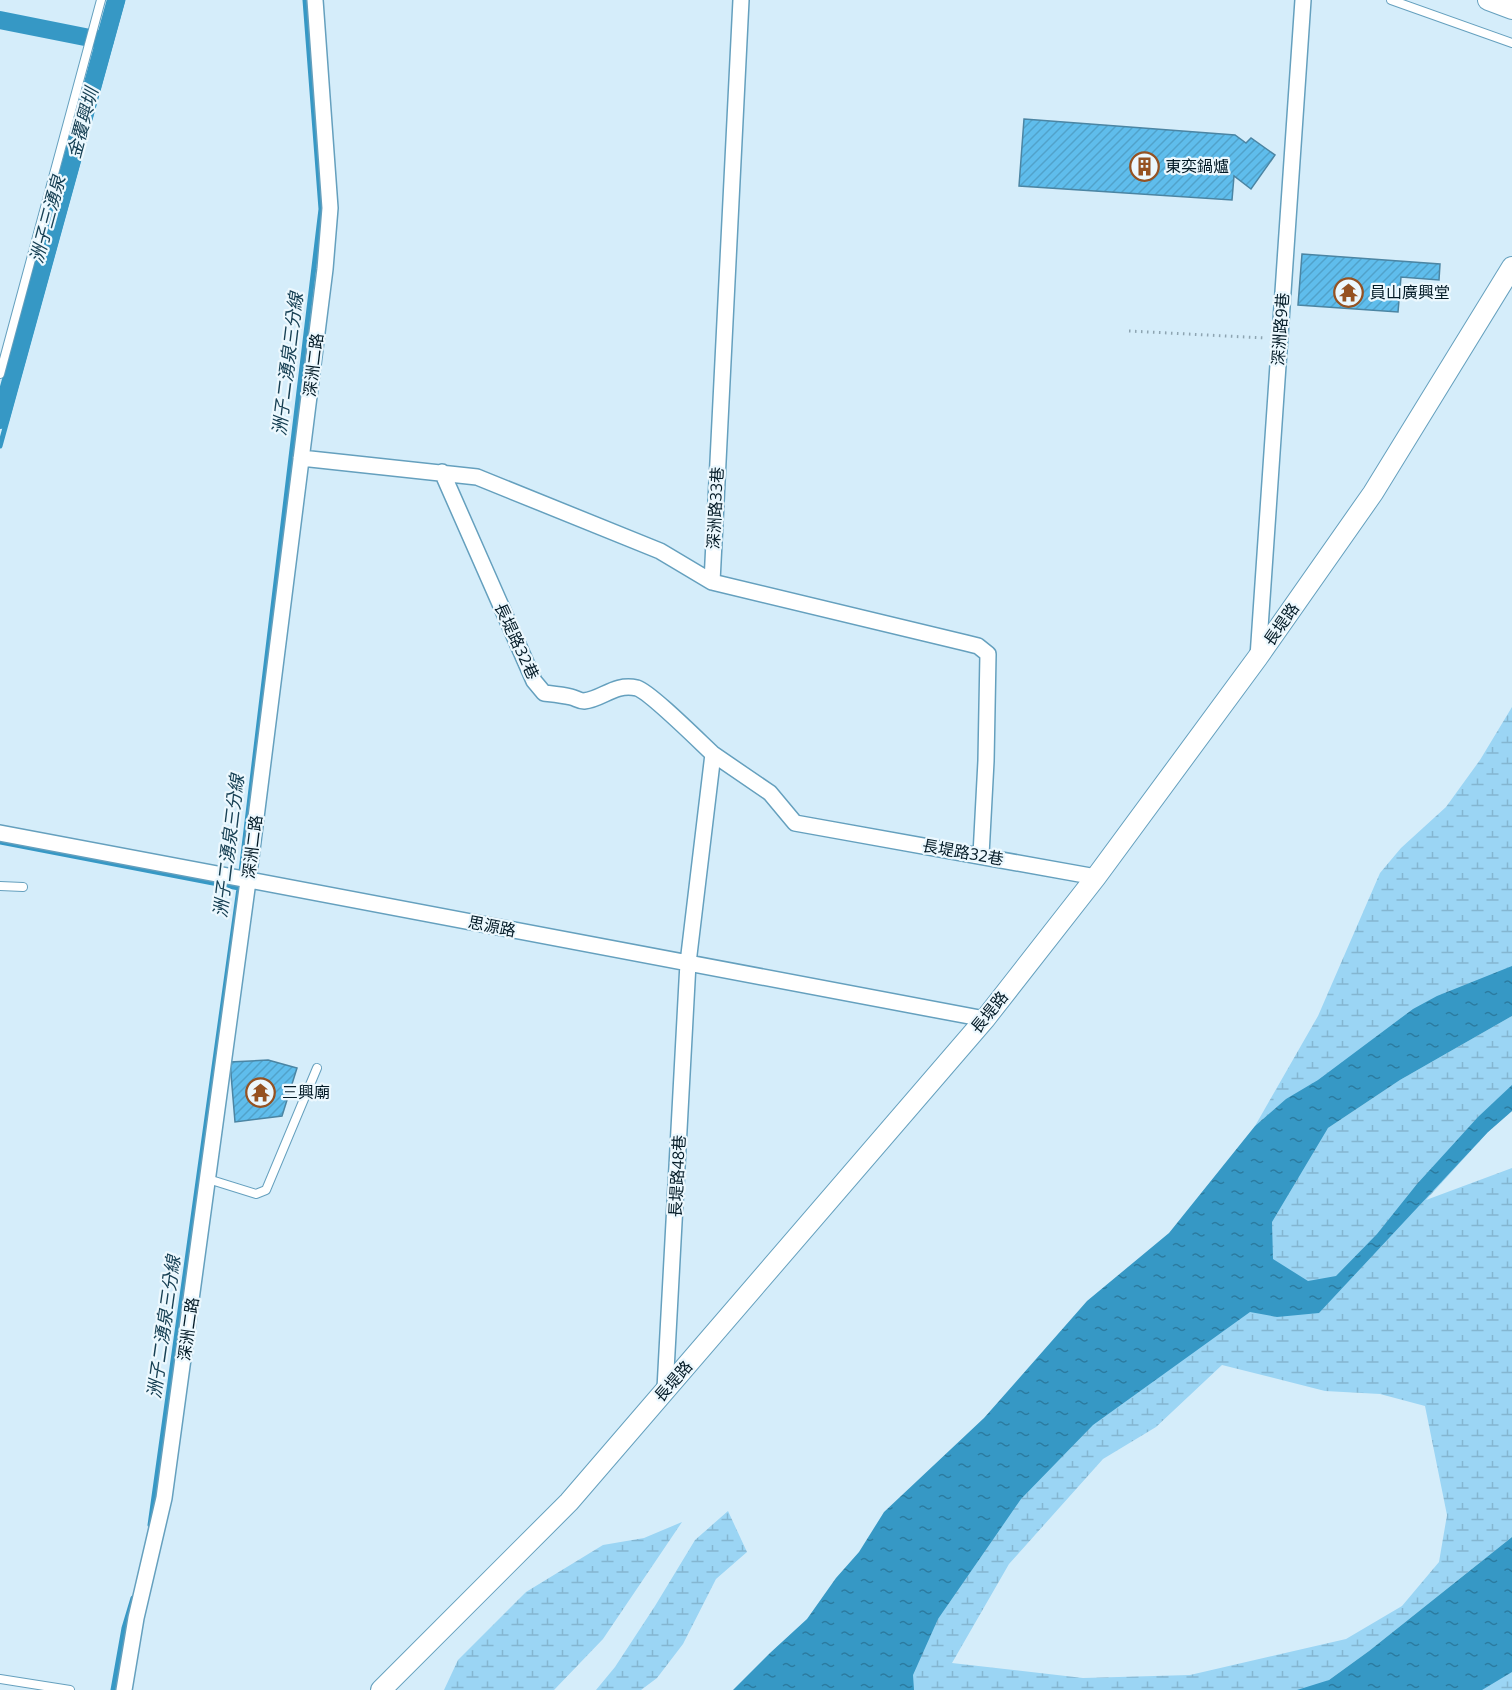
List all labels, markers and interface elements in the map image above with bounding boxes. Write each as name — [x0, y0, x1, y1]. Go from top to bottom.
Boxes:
water label: 金覆興圳 — [61, 82, 104, 161]
building icon: 東奕鍋爐 — [1128, 150, 1160, 182]
place label: 東奕鍋爐 — [1165, 155, 1229, 177]
water label: 洲子三湧泉 — [24, 171, 70, 266]
temple icon: 員山廣興堂 — [1333, 276, 1365, 308]
place label: 員山廣興堂 — [1370, 281, 1450, 303]
water label: 洲子二湧泉三分線 — [266, 289, 308, 437]
street label: 深洲路9巷 — [1266, 292, 1294, 366]
street label: 深洲二路 — [298, 332, 328, 398]
street label: 深洲路33巷 — [702, 466, 728, 550]
street label: 長堤路 — [1258, 598, 1304, 650]
street label: 長堤路32巷 — [490, 599, 544, 683]
water label: 洲子二湧泉三分線 — [207, 771, 249, 919]
street label: 深洲二路 — [237, 814, 267, 880]
street label: 長堤路32巷 — [921, 834, 1005, 870]
street label: 思源路 — [466, 911, 518, 941]
street label: 長堤路 — [965, 986, 1013, 1038]
temple icon: 三興廟 — [245, 1076, 277, 1108]
place label: 三興廟 — [282, 1081, 330, 1103]
street label: 長堤路48巷 — [664, 1134, 690, 1218]
water label: 洲子二湧泉三分線 — [141, 1252, 185, 1400]
street label: 深洲二路 — [173, 1296, 203, 1362]
street label: 長堤路 — [649, 1356, 697, 1406]

